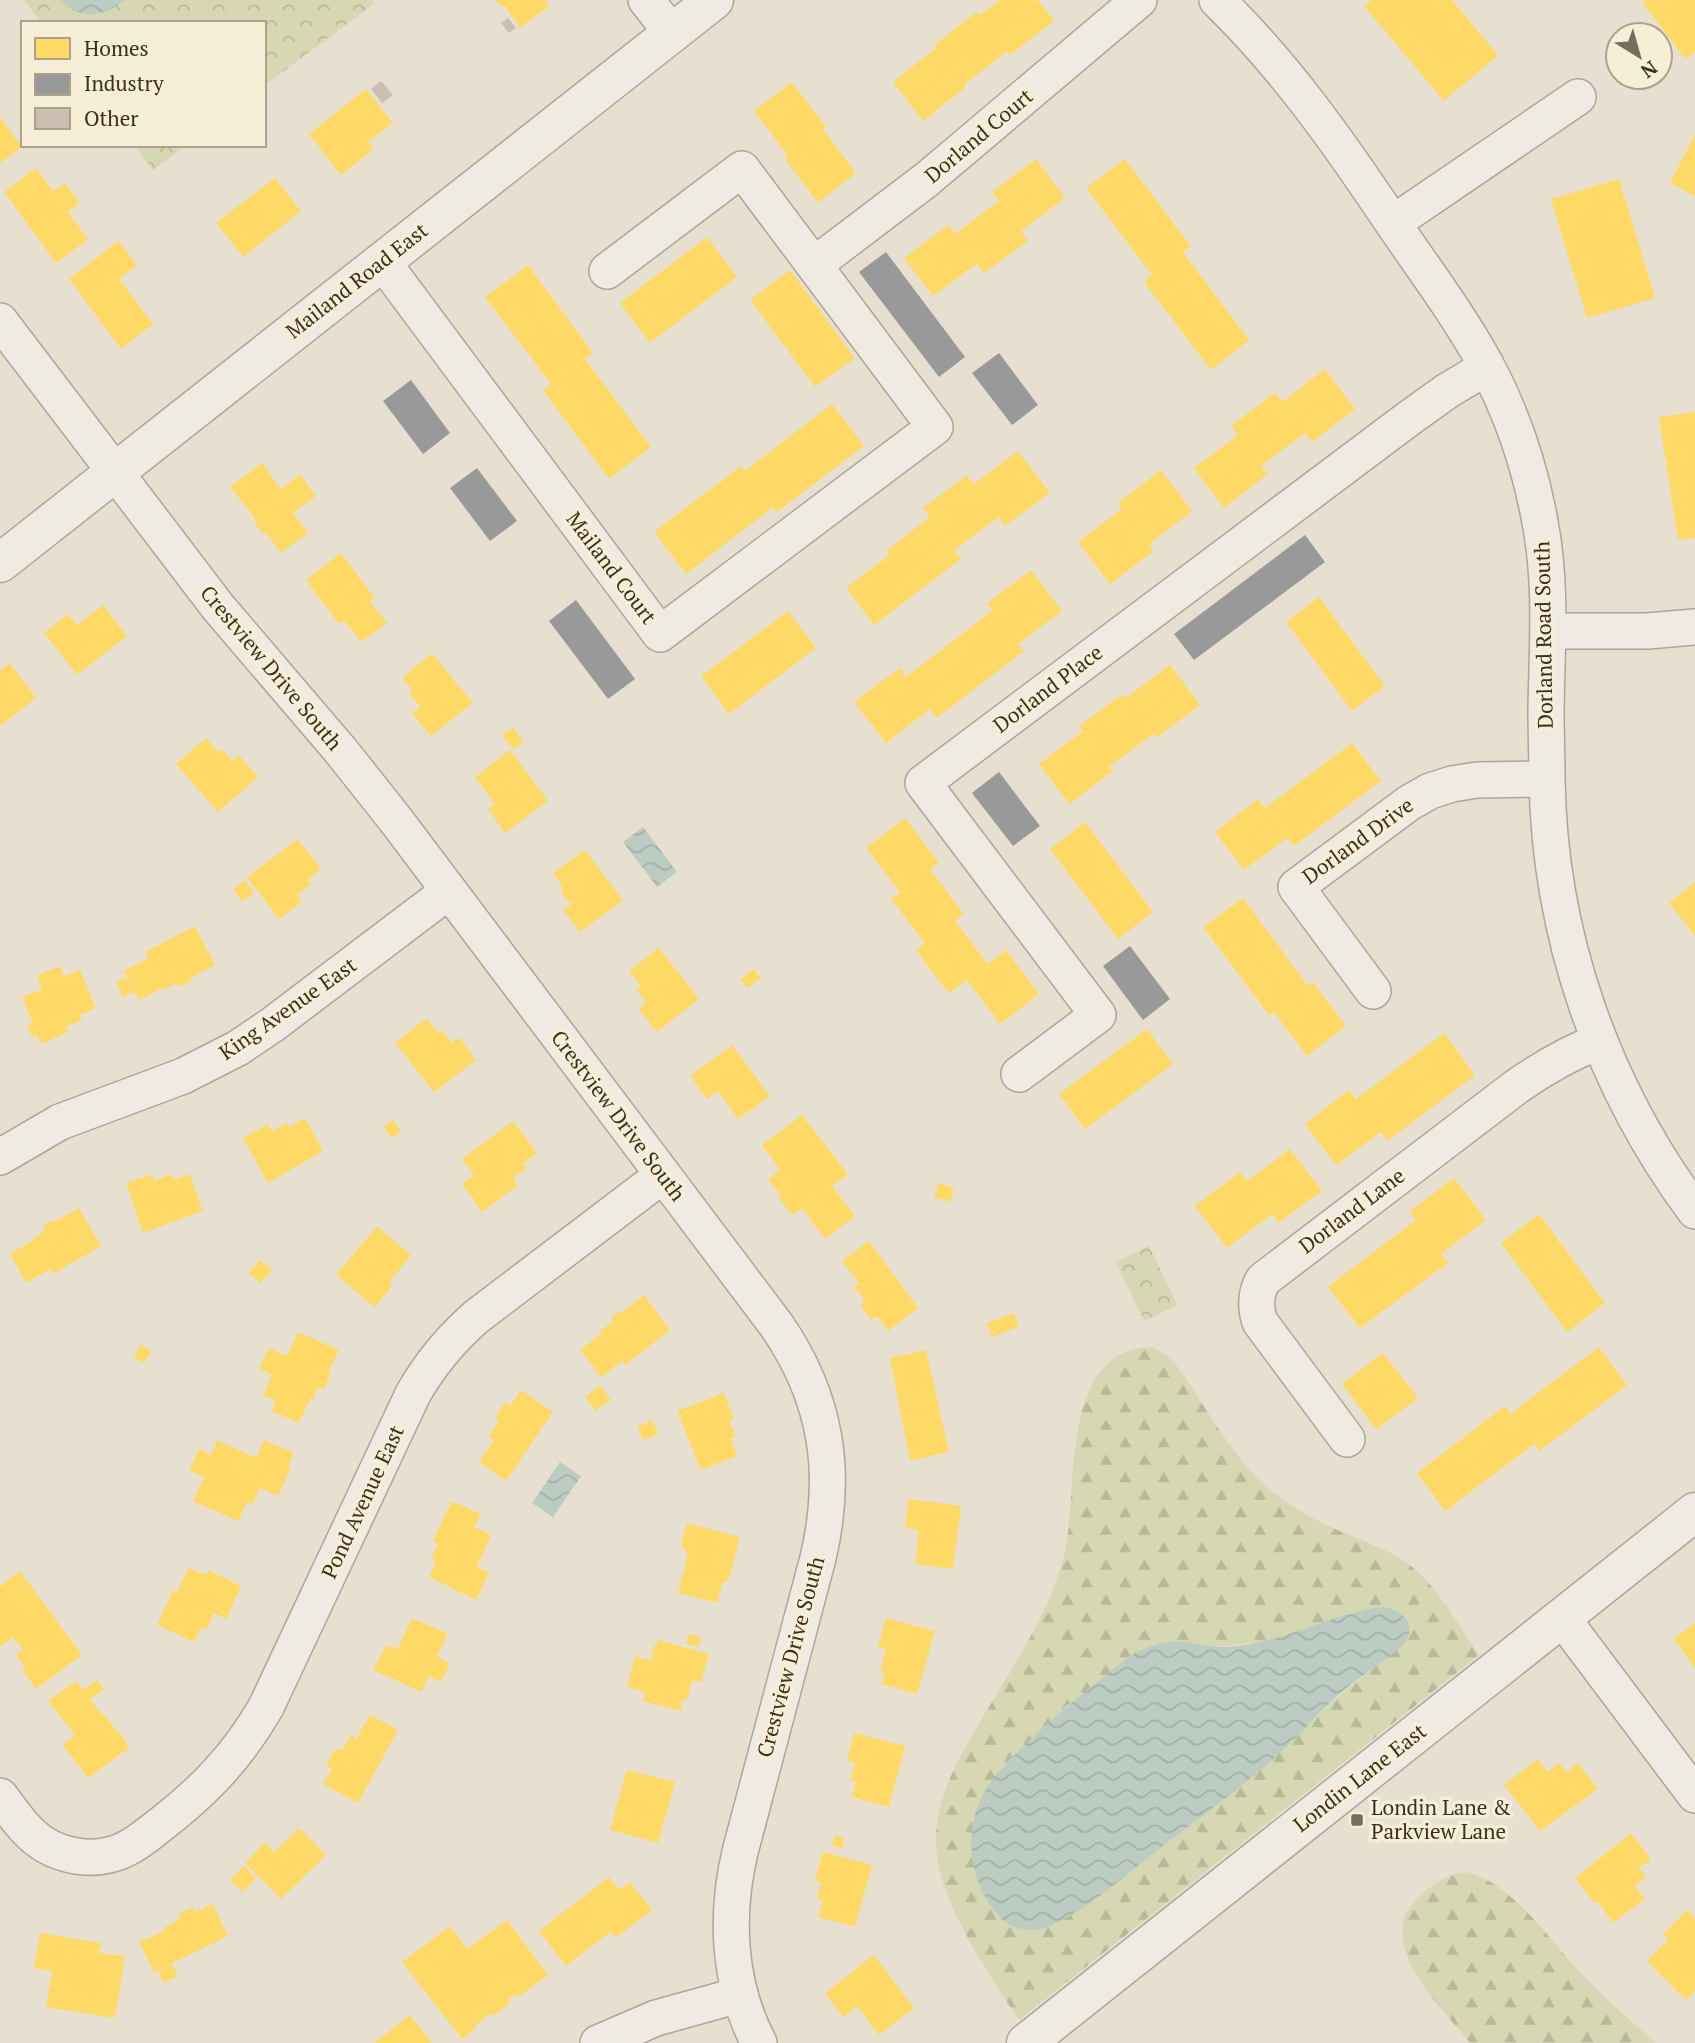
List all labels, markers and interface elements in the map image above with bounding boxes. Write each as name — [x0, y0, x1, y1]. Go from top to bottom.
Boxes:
legend — [21, 21, 266, 147]
north arrow — [1604, 21, 1674, 91]
text: Homes — [84, 34, 149, 62]
text: N — [1636, 56, 1663, 85]
text: Industry — [84, 69, 164, 97]
street label: Dorland Court — [918, 82, 1039, 189]
text: Other — [84, 104, 138, 132]
street label: Mailand Road East — [280, 216, 433, 344]
street label: Mailand Court — [560, 506, 663, 629]
street label: Dorland Road South — [1527, 541, 1559, 729]
street label: Crestview Drive South — [194, 579, 349, 756]
street label: Dorland Place — [987, 638, 1108, 739]
street label: Dorland Drive — [1296, 790, 1419, 890]
street label: King Avenue East — [213, 950, 362, 1066]
street label: Crestview Drive South — [545, 1024, 692, 1207]
street label: Dorland Lane — [1293, 1161, 1410, 1259]
street label: Pond Avenue East — [314, 1420, 410, 1583]
street label: Crestview Drive South — [750, 1553, 830, 1760]
street label: Londin Lane East — [1287, 1716, 1432, 1838]
place label: Londin Lane & Parkview Lane — [1371, 1793, 1511, 1845]
marker: Londin Lane & Parkview Lane — [1349, 1812, 1365, 1828]

